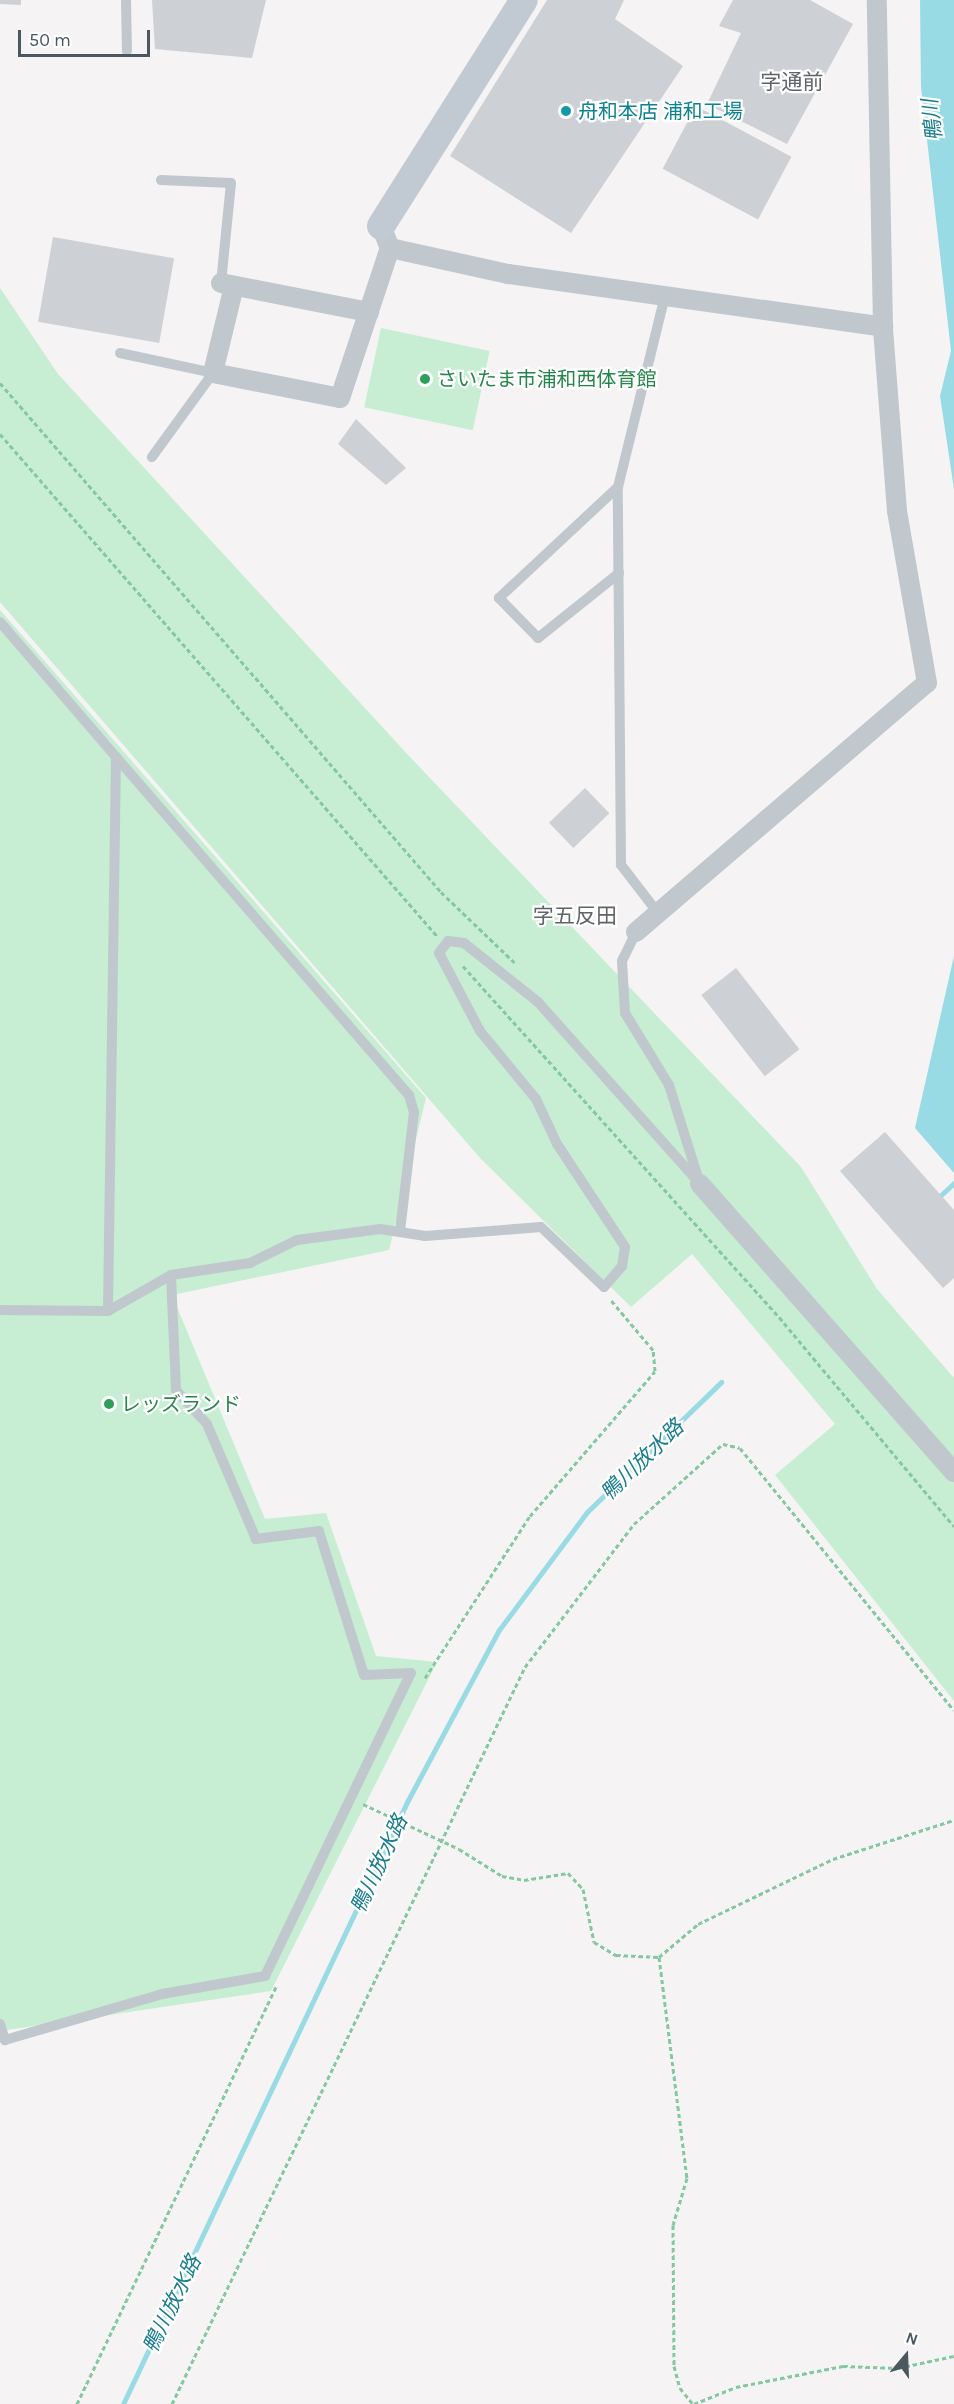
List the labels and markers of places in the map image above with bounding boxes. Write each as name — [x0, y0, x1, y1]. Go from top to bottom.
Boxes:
place label: 舟和本店 浦和工場 — [578, 99, 743, 123]
marker: 舟和本店 浦和工場 — [559, 104, 573, 118]
place label: さいたま市浦和西体育館 — [437, 367, 657, 391]
marker: さいたま市浦和西体育館 — [418, 372, 432, 386]
place label: レッズランド — [121, 1392, 241, 1416]
marker: レッズランド — [102, 1397, 116, 1411]

